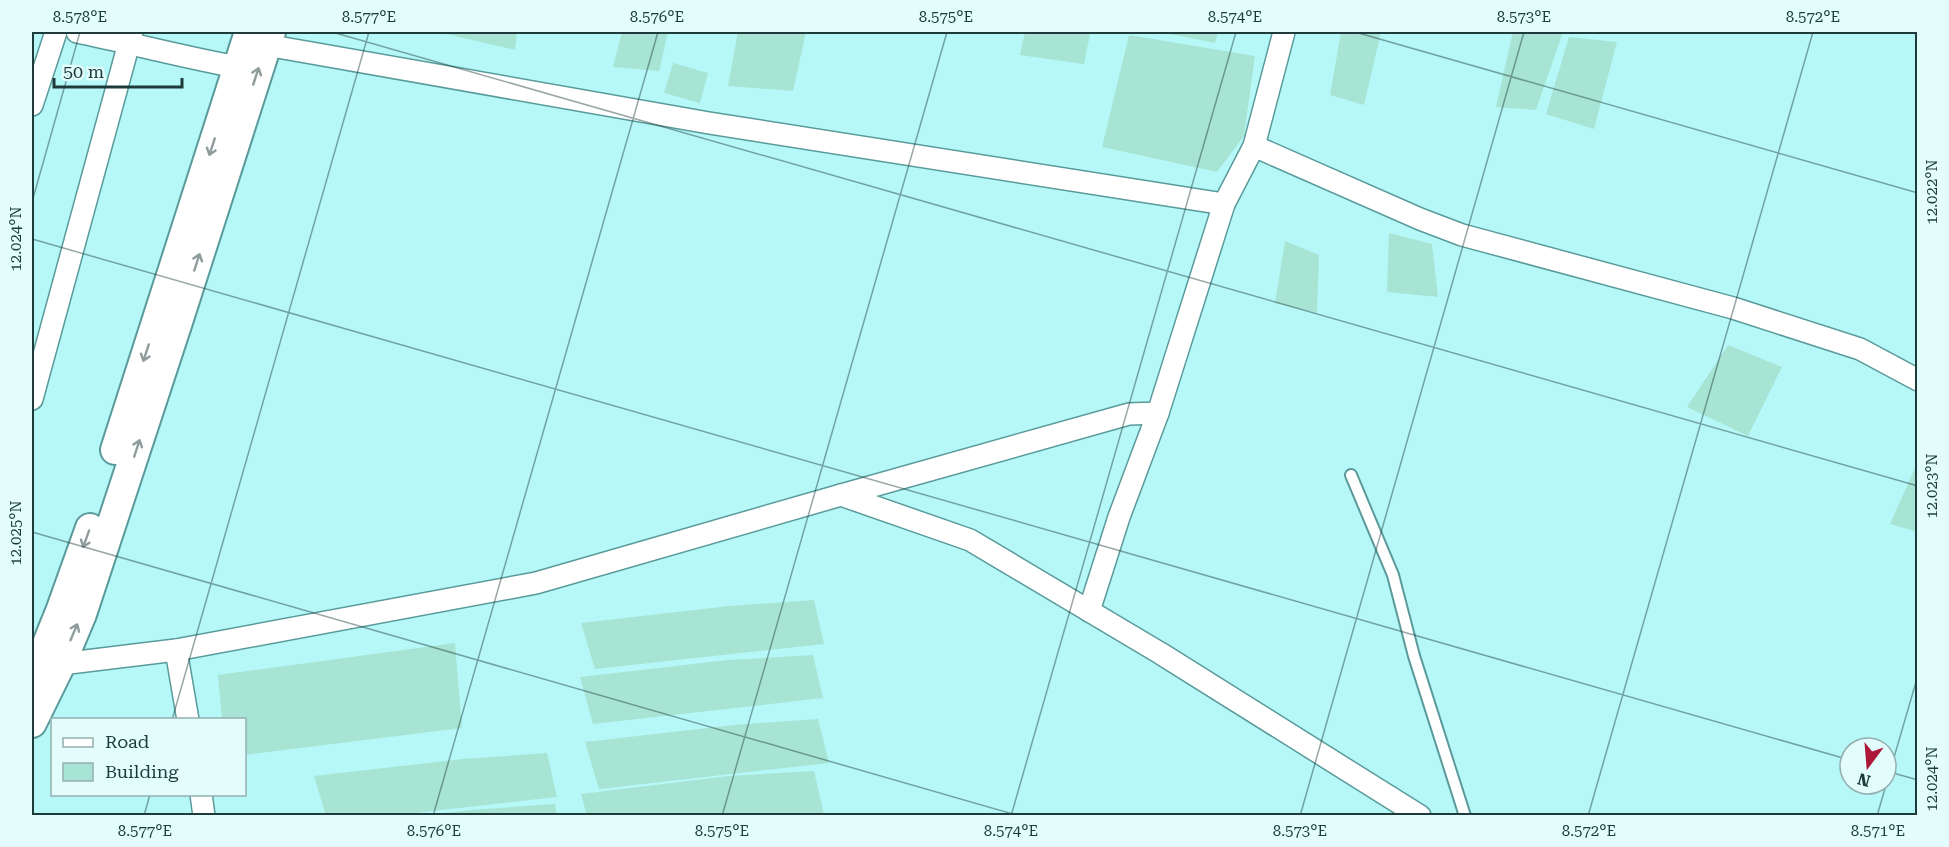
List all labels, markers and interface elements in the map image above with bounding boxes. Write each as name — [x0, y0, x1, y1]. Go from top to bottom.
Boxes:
text: 8.578°E — [53, 8, 107, 26]
text: 8.577°E — [342, 8, 396, 26]
text: 8.576°E — [630, 8, 684, 26]
text: 8.575°E — [919, 8, 973, 26]
text: 8.574°E — [1208, 8, 1262, 26]
text: 8.573°E — [1497, 8, 1551, 26]
text: 8.572°E — [1786, 8, 1840, 26]
scale bar — [54, 51, 182, 89]
text: 50 m — [63, 61, 104, 82]
one-way arrow — [252, 67, 263, 86]
one-way arrow — [205, 137, 216, 156]
text: 12.022°N — [1923, 159, 1941, 225]
text: 12.024°N — [7, 206, 25, 272]
one-way arrow — [192, 253, 203, 272]
one-way arrow — [140, 343, 151, 362]
one-way arrow — [132, 439, 143, 458]
text: 12.023°N — [1923, 453, 1941, 519]
text: 12.025°N — [7, 500, 25, 566]
one-way arrow — [80, 529, 91, 547]
one-way arrow — [69, 624, 80, 642]
legend — [51, 718, 246, 796]
text: Road — [105, 731, 150, 752]
north arrow — [1838, 736, 1898, 796]
text: 12.024°N — [1923, 746, 1941, 812]
text: Building — [105, 761, 179, 782]
text: N — [1855, 769, 1873, 791]
text: 8.577°E — [118, 822, 172, 840]
text: 8.576°E — [407, 822, 461, 840]
text: 8.575°E — [695, 822, 749, 840]
text: 8.574°E — [984, 822, 1038, 840]
text: 8.573°E — [1273, 822, 1327, 840]
text: 8.572°E — [1562, 822, 1616, 840]
text: 8.571°E — [1851, 822, 1905, 840]

